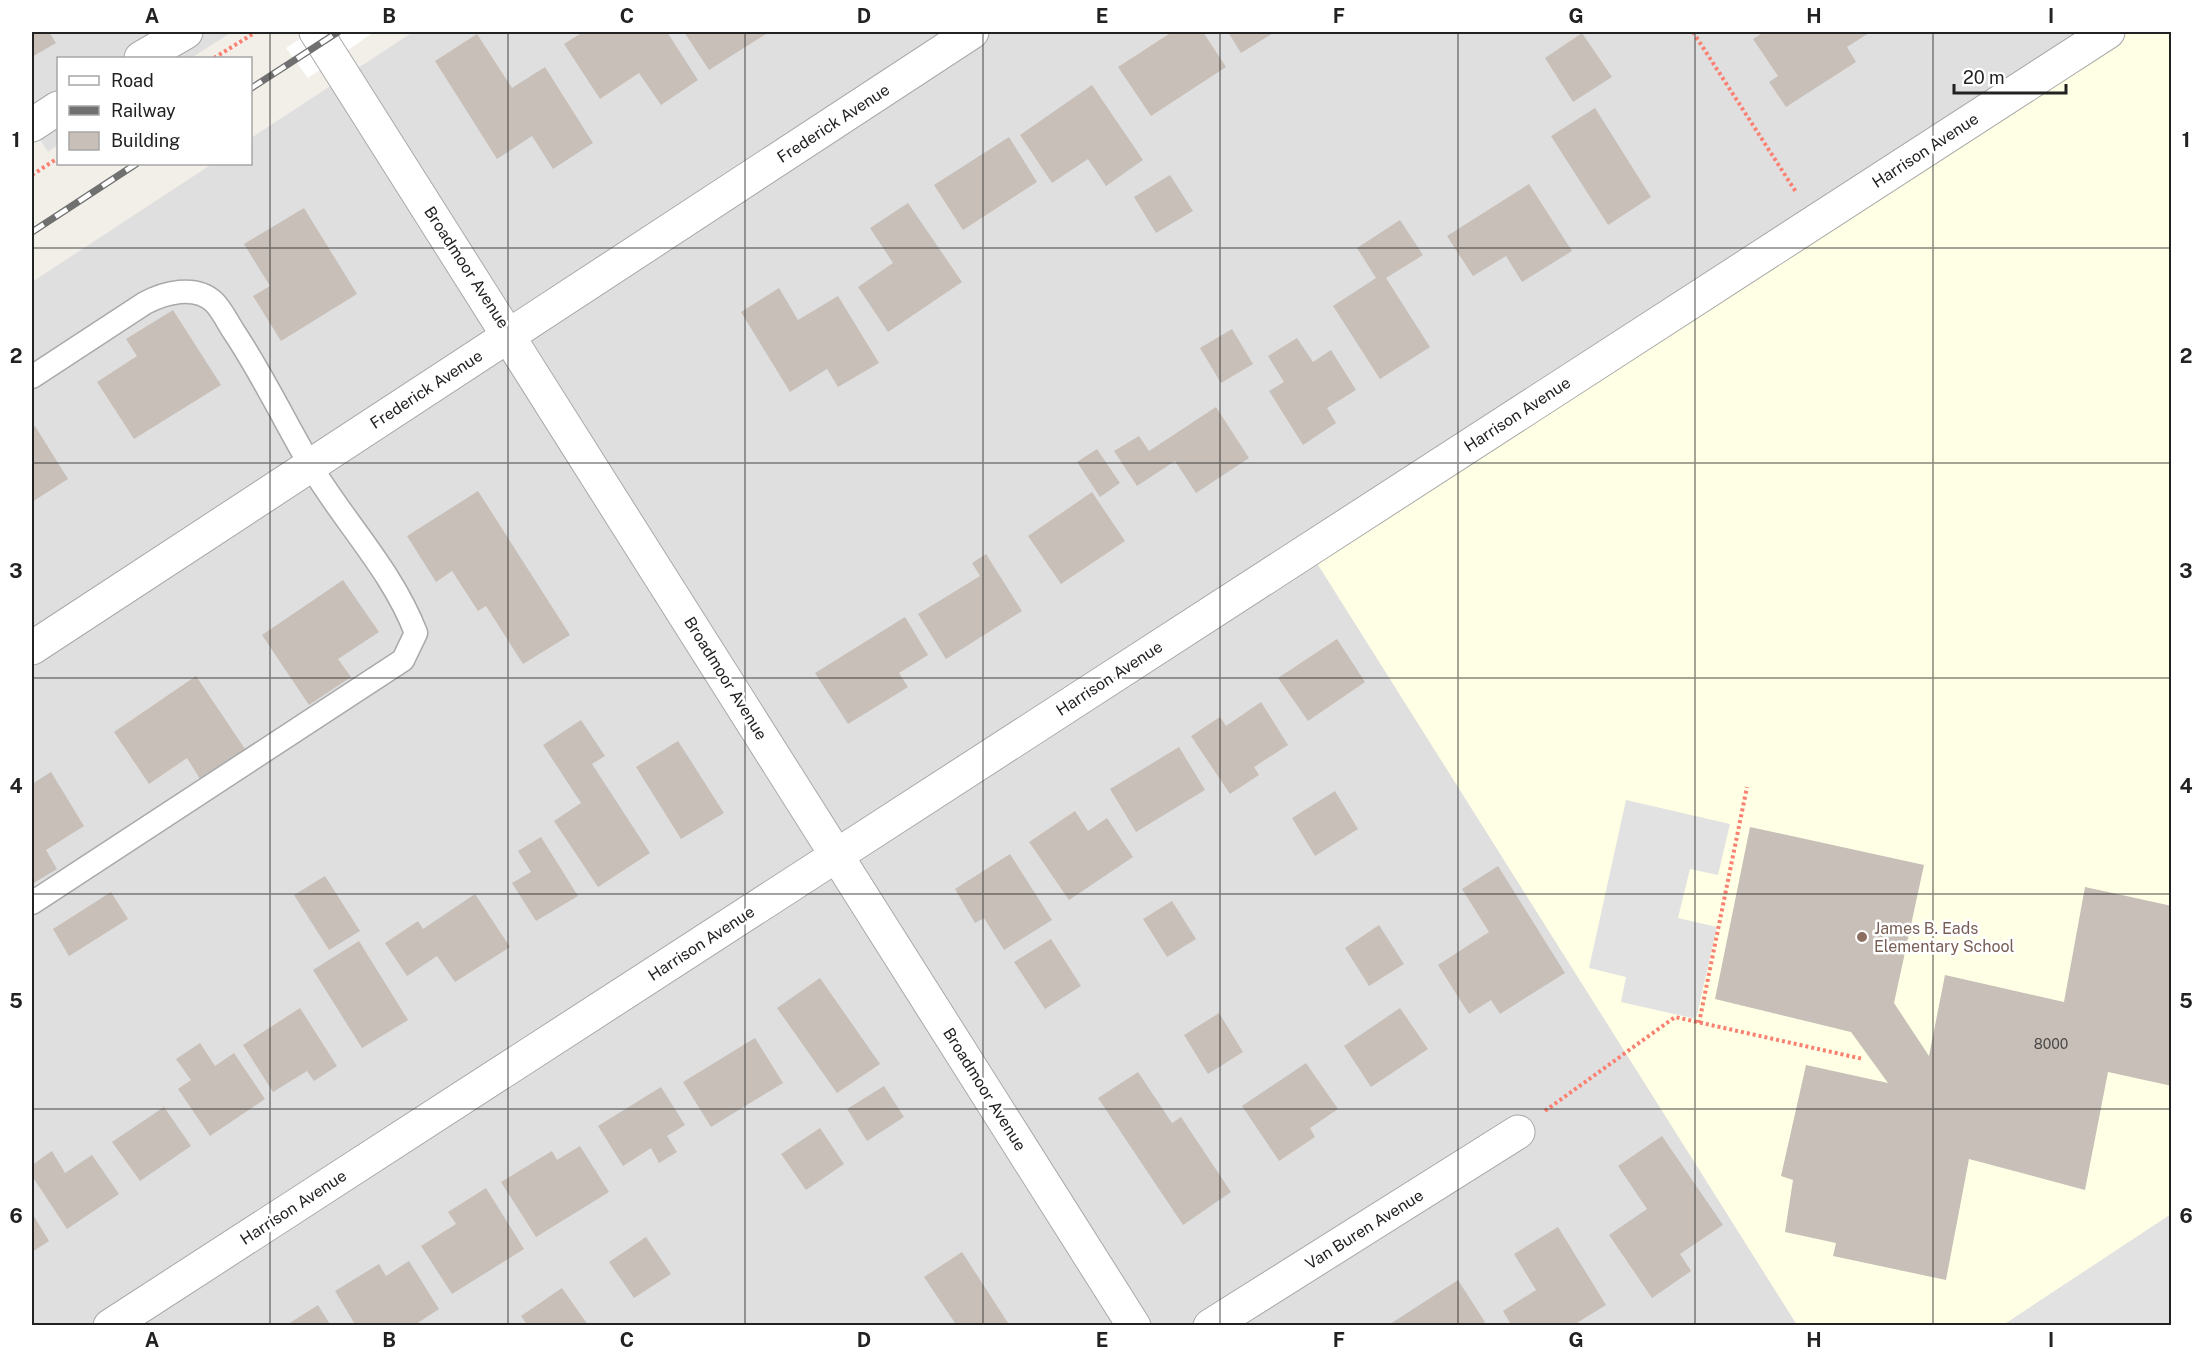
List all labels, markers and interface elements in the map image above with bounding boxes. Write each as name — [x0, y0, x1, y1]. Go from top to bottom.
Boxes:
text: A — [145, 4, 159, 28]
text: B — [382, 4, 396, 28]
text: C — [620, 4, 634, 28]
text: D — [857, 4, 871, 28]
text: E — [1096, 4, 1108, 28]
text: F — [1333, 4, 1345, 28]
text: G — [1568, 4, 1584, 28]
text: H — [1806, 4, 1822, 28]
text: I — [2048, 4, 2054, 28]
legend — [57, 57, 252, 165]
scale bar — [1954, 57, 2066, 95]
text: 20 m — [1963, 67, 2005, 88]
text: Road — [111, 70, 154, 91]
street label: Frederick Avenue — [774, 80, 893, 167]
text: Railway — [111, 100, 176, 121]
street label: Harrison Avenue — [1869, 109, 1982, 192]
text: 1 — [12, 128, 20, 152]
text: 1 — [2182, 128, 2190, 152]
text: Building — [111, 130, 180, 151]
street label: Broadmoor Avenue — [420, 203, 513, 332]
text: 2 — [10, 344, 22, 368]
text: 2 — [2180, 344, 2192, 368]
street label: Frederick Avenue — [367, 346, 486, 433]
street label: Harrison Avenue — [1461, 373, 1574, 456]
text: 3 — [9, 559, 23, 583]
text: 3 — [2179, 559, 2193, 583]
street label: Broadmoor Avenue — [680, 613, 771, 743]
street label: Harrison Avenue — [1053, 637, 1166, 720]
text: 4 — [9, 774, 23, 798]
text: 4 — [2179, 774, 2193, 798]
street label: Harrison Avenue — [645, 902, 758, 985]
place label: James B. Eads Elementary School — [1874, 919, 2015, 956]
marker: James B. Eads Elementary School — [1855, 930, 1869, 944]
text: 5 — [9, 989, 23, 1013]
text: 5 — [2179, 989, 2193, 1013]
street label: Broadmoor Avenue — [939, 1024, 1030, 1154]
house number: 8000 — [2034, 1036, 2068, 1052]
street label: Harrison Avenue — [237, 1166, 350, 1249]
street label: Van Buren Avenue — [1302, 1185, 1427, 1273]
text: 6 — [9, 1204, 23, 1228]
text: 6 — [2179, 1204, 2193, 1228]
text: A — [145, 1328, 159, 1352]
text: B — [382, 1328, 396, 1352]
text: C — [620, 1328, 634, 1352]
text: D — [857, 1328, 871, 1352]
text: E — [1096, 1328, 1108, 1352]
text: F — [1333, 1328, 1345, 1352]
text: G — [1568, 1328, 1584, 1352]
text: H — [1806, 1328, 1822, 1352]
text: I — [2048, 1328, 2054, 1352]

